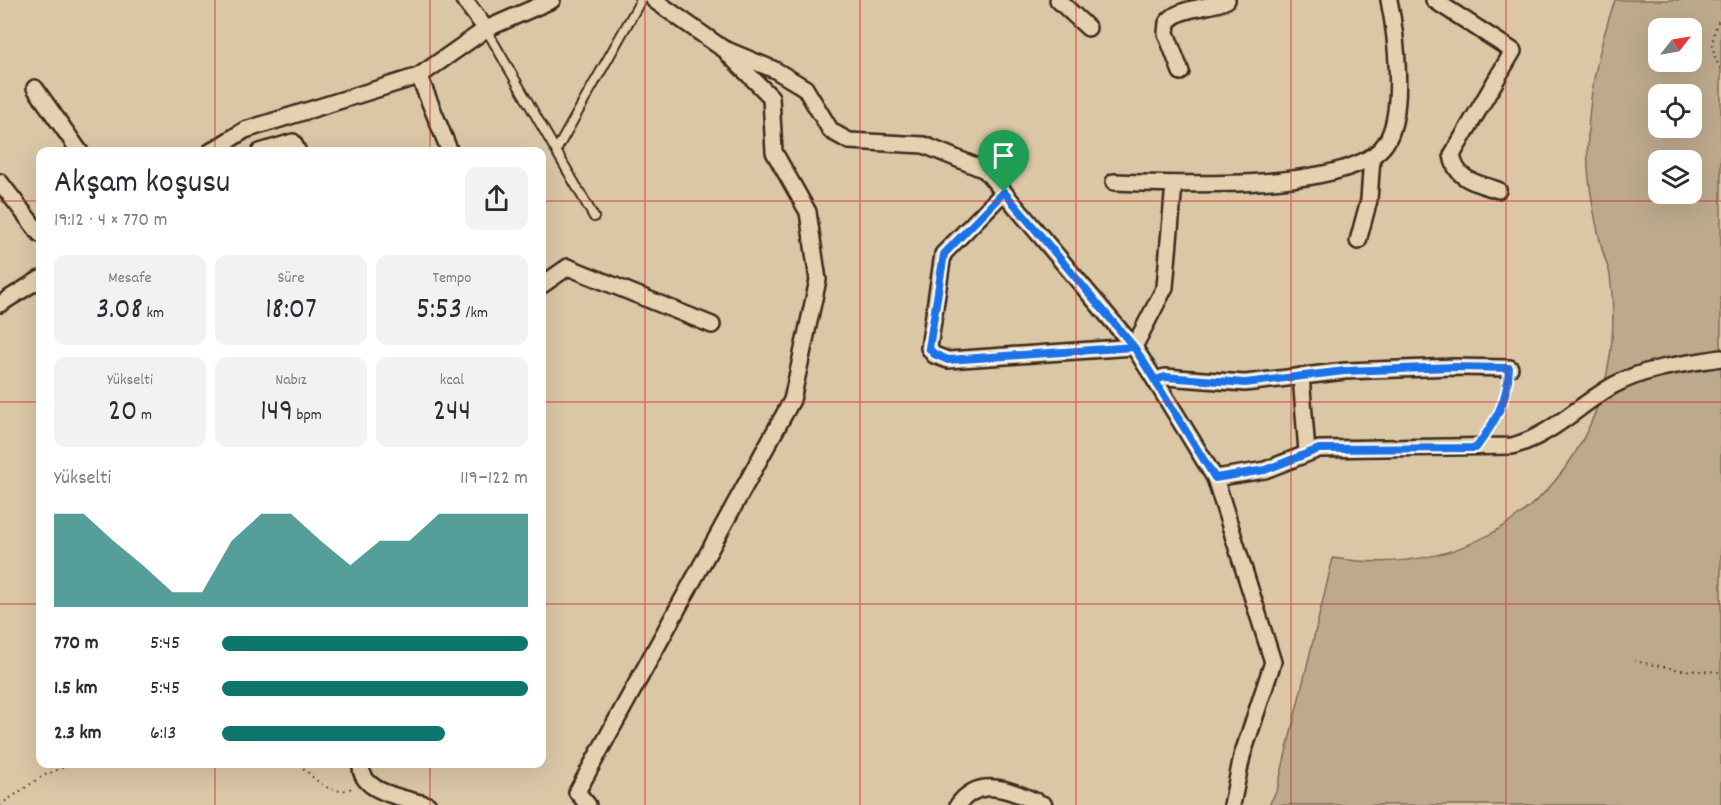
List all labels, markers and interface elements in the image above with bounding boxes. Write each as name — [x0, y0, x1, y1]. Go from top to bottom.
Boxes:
north arrow — [1648, 18, 1702, 72]
map controls — [1648, 18, 1702, 204]
button: locate — [1648, 84, 1702, 138]
pin — [978, 130, 1029, 192]
icon: arrive — [987, 139, 1020, 172]
button: layers — [1648, 150, 1702, 204]
text: Akşam koşusu — [54, 161, 230, 208]
button: share — [465, 167, 528, 230]
text: 19:12 · 4 × 770 m — [54, 207, 168, 235]
text: Mesafe — [108, 267, 152, 290]
text: Süre — [278, 267, 304, 290]
text: Tempo — [433, 267, 471, 290]
text: 3.08 — [96, 290, 143, 333]
text: 18:07 — [265, 290, 317, 333]
text: 5:53 — [416, 290, 462, 333]
text: km — [143, 302, 164, 325]
text: /km — [462, 302, 488, 325]
text: Yükselti — [107, 369, 153, 392]
text: Nabız — [275, 369, 307, 392]
text: kcal — [440, 369, 464, 392]
text: 20 — [108, 392, 137, 435]
text: 149 — [260, 392, 293, 435]
text: 244 — [433, 392, 471, 435]
text: m — [137, 404, 152, 427]
text: bpm — [293, 404, 322, 427]
text: Yükselti — [54, 465, 111, 493]
text: 119–122 m — [460, 465, 528, 493]
text: 770 m — [54, 630, 99, 658]
text: 5:45 — [150, 630, 180, 658]
text: 1.5 km — [54, 675, 97, 703]
text: 5:45 — [150, 675, 180, 703]
text: 2.3 km — [54, 720, 101, 748]
text: 6:13 — [150, 720, 176, 748]

